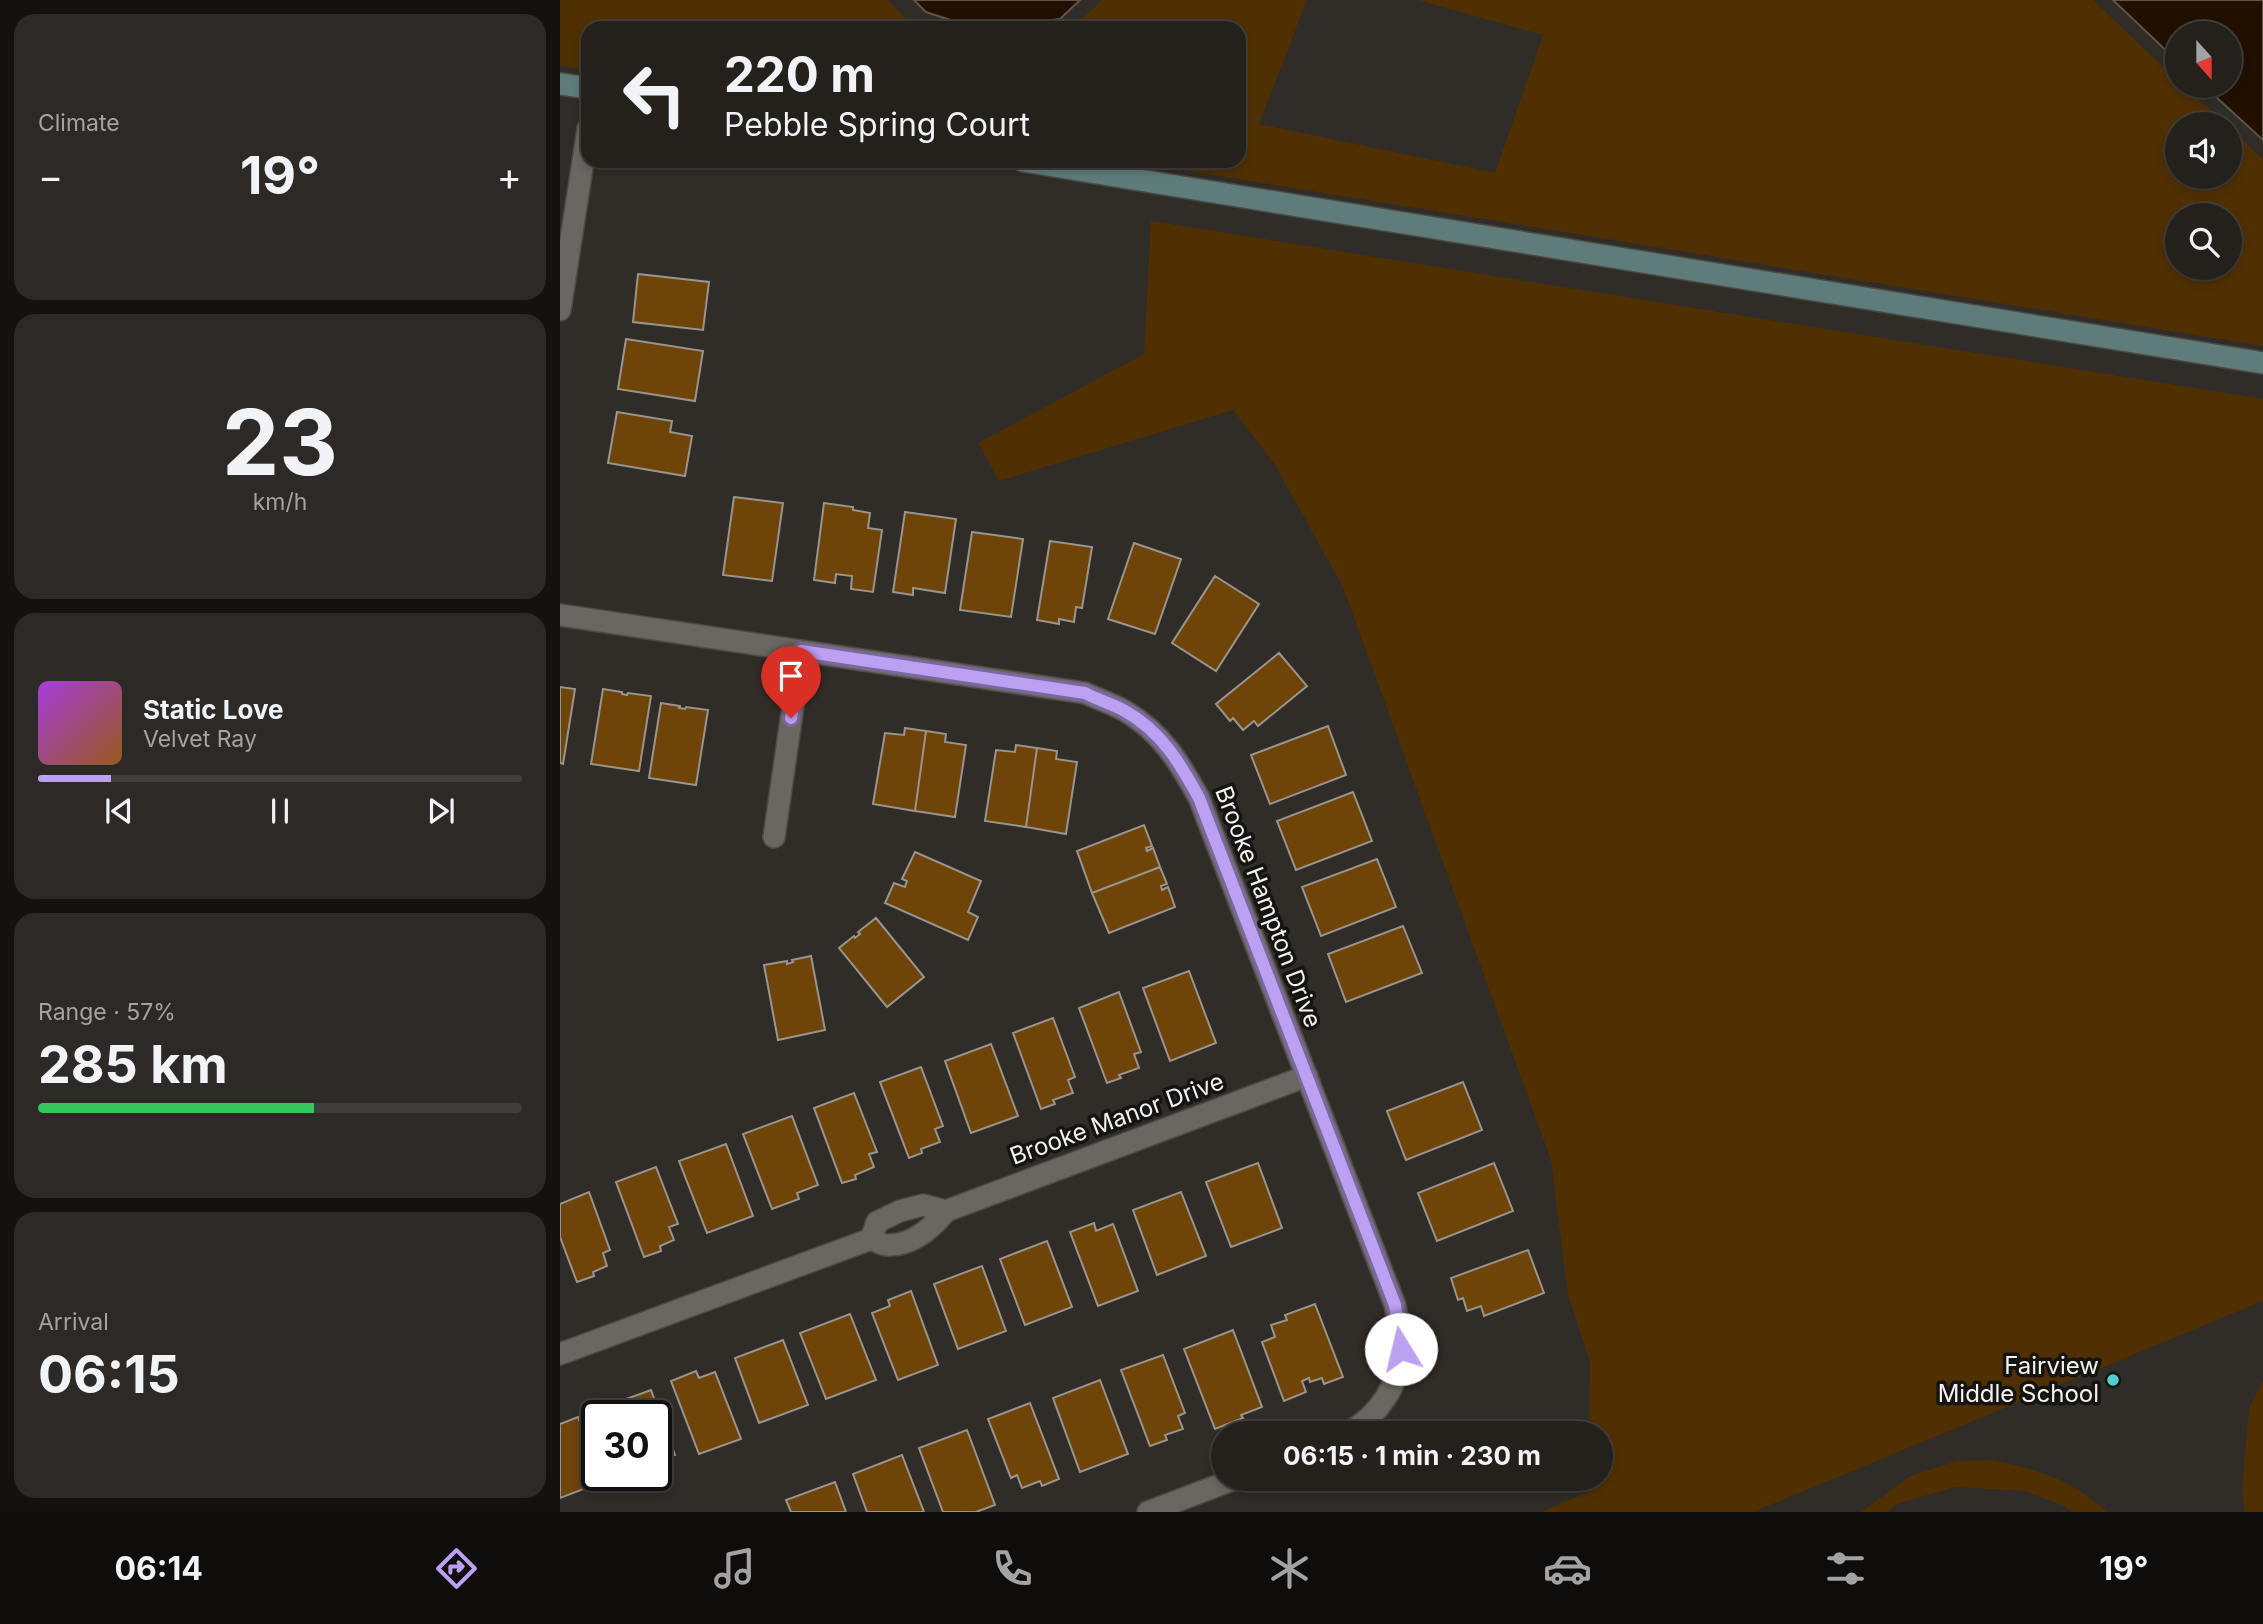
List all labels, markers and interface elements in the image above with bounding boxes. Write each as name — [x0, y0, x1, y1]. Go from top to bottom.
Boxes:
north arrow — [2165, 21, 2242, 98]
map controls — [2165, 21, 2242, 280]
text: 220 m — [724, 45, 875, 104]
icon: left — [609, 49, 700, 140]
text: Pebble Spring Court — [724, 105, 1030, 144]
text: Climate — [38, 109, 120, 137]
button: sound — [2165, 112, 2242, 189]
text: 19° — [240, 144, 320, 207]
text: − — [38, 153, 63, 199]
text: + — [497, 153, 522, 199]
button: search — [2165, 203, 2242, 280]
text: 23 — [222, 387, 338, 497]
text: km/h — [253, 488, 307, 516]
pin — [761, 646, 821, 718]
icon: arrive — [772, 657, 810, 695]
text: Static Love — [143, 694, 284, 725]
text: Velvet Ray — [143, 725, 257, 753]
street label: Brooke Hampton Drive — [1209, 782, 1328, 1032]
icon: previous — [100, 792, 138, 830]
icon: pause — [261, 792, 299, 830]
icon: next — [422, 792, 460, 830]
text: Range · 57% — [38, 998, 176, 1026]
text: 285 km — [38, 1033, 228, 1096]
street label: Brooke Manor Drive — [1006, 1066, 1228, 1171]
text: Arrival — [38, 1308, 109, 1336]
position arrow — [1364, 1312, 1438, 1386]
text: 06:15 — [38, 1343, 180, 1406]
place label: Fairview Middle School — [1938, 1351, 2099, 1408]
marker: Fairview Middle School — [2105, 1372, 2121, 1388]
speed limit sign: 30 — [581, 1400, 672, 1491]
text: 06:15 · 1 min · 230 m — [1283, 1440, 1541, 1471]
icon: directions — [432, 1544, 481, 1593]
icon: music — [710, 1544, 759, 1593]
icon: phone — [988, 1544, 1037, 1593]
icon: climate — [1265, 1544, 1314, 1593]
icon: car — [1543, 1544, 1592, 1593]
icon: filters — [1821, 1544, 1870, 1593]
text: 06:14 — [114, 1549, 203, 1588]
text: 19° — [2099, 1549, 2148, 1588]

